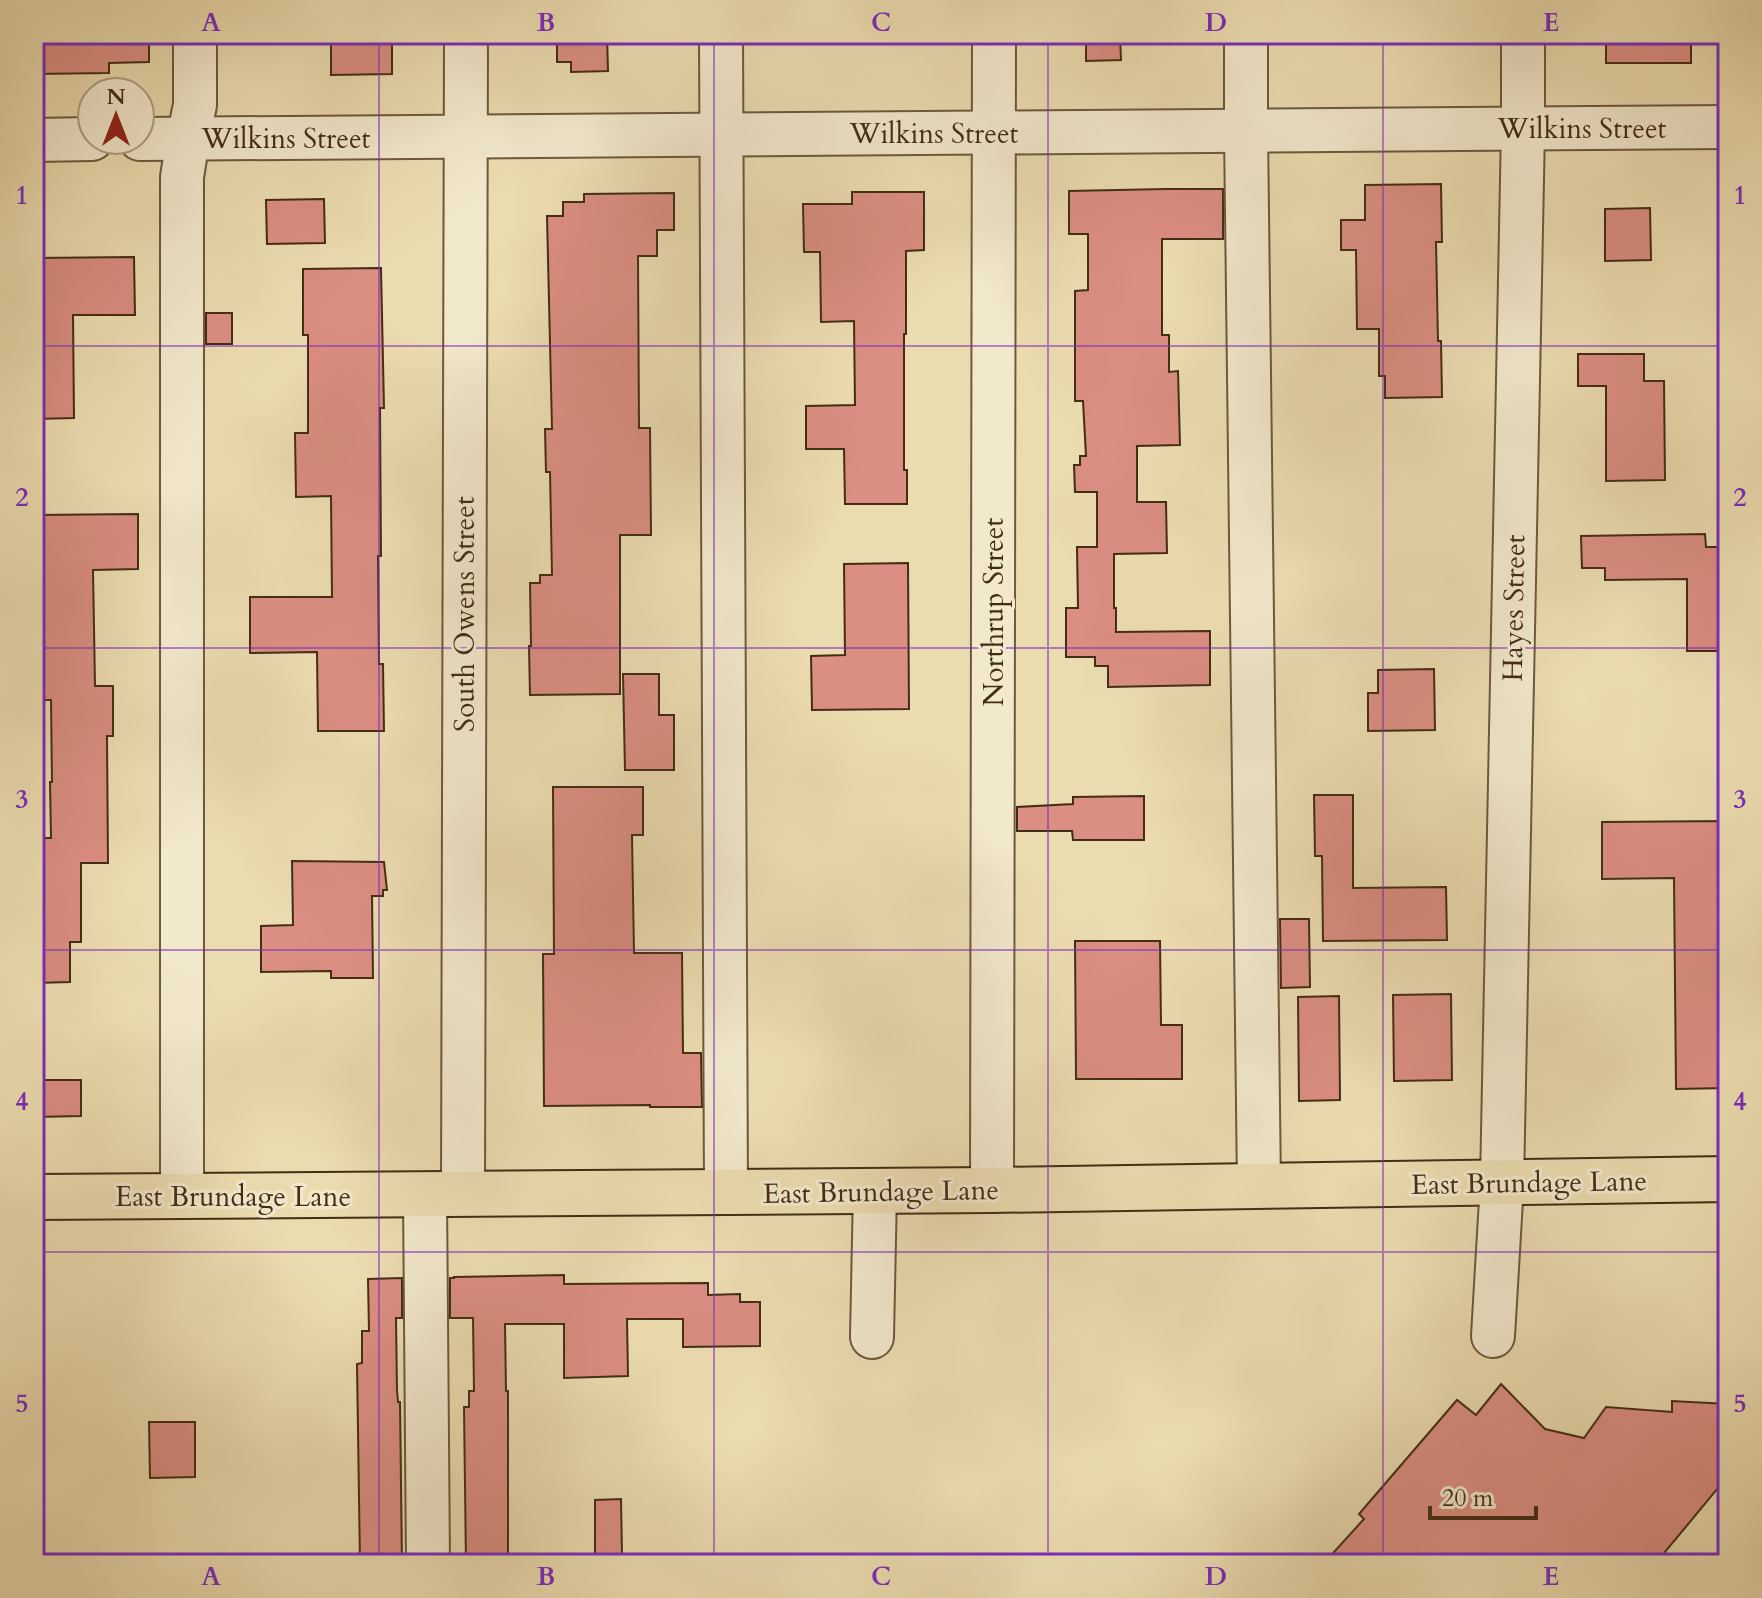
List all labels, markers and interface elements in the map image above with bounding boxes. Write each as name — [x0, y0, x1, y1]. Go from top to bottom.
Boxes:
text: A — [201, 5, 221, 40]
text: B — [537, 5, 555, 40]
text: C — [871, 5, 891, 40]
text: D — [1205, 5, 1227, 40]
text: E — [1543, 5, 1559, 40]
north arrow — [76, 76, 156, 156]
text: N — [106, 82, 126, 112]
street label: Wilkins Street — [1497, 110, 1667, 148]
street label: Wilkins Street — [849, 115, 1019, 153]
street label: Wilkins Street — [201, 120, 371, 158]
text: 1 — [15, 178, 29, 213]
text: 1 — [1733, 178, 1747, 213]
text: 2 — [15, 480, 29, 515]
text: 2 — [1733, 480, 1747, 515]
street label: South Owens Street — [446, 496, 484, 732]
street label: Northrup Street — [975, 517, 1013, 706]
street label: Hayes Street — [1494, 534, 1534, 682]
text: 3 — [15, 782, 29, 817]
text: 3 — [1733, 782, 1747, 817]
text: 4 — [15, 1084, 29, 1119]
text: 4 — [1733, 1084, 1747, 1119]
street label: East Brundage Lane — [1411, 1162, 1647, 1204]
street label: East Brundage Lane — [763, 1171, 999, 1213]
street label: East Brundage Lane — [115, 1178, 351, 1216]
text: 5 — [15, 1386, 29, 1421]
text: 5 — [1733, 1386, 1747, 1421]
scale bar — [1430, 1470, 1536, 1520]
text: 20 m — [1442, 1482, 1494, 1515]
text: A — [201, 1559, 221, 1594]
text: B — [537, 1559, 555, 1594]
text: C — [871, 1559, 891, 1594]
text: D — [1205, 1559, 1227, 1594]
text: E — [1543, 1559, 1559, 1594]

